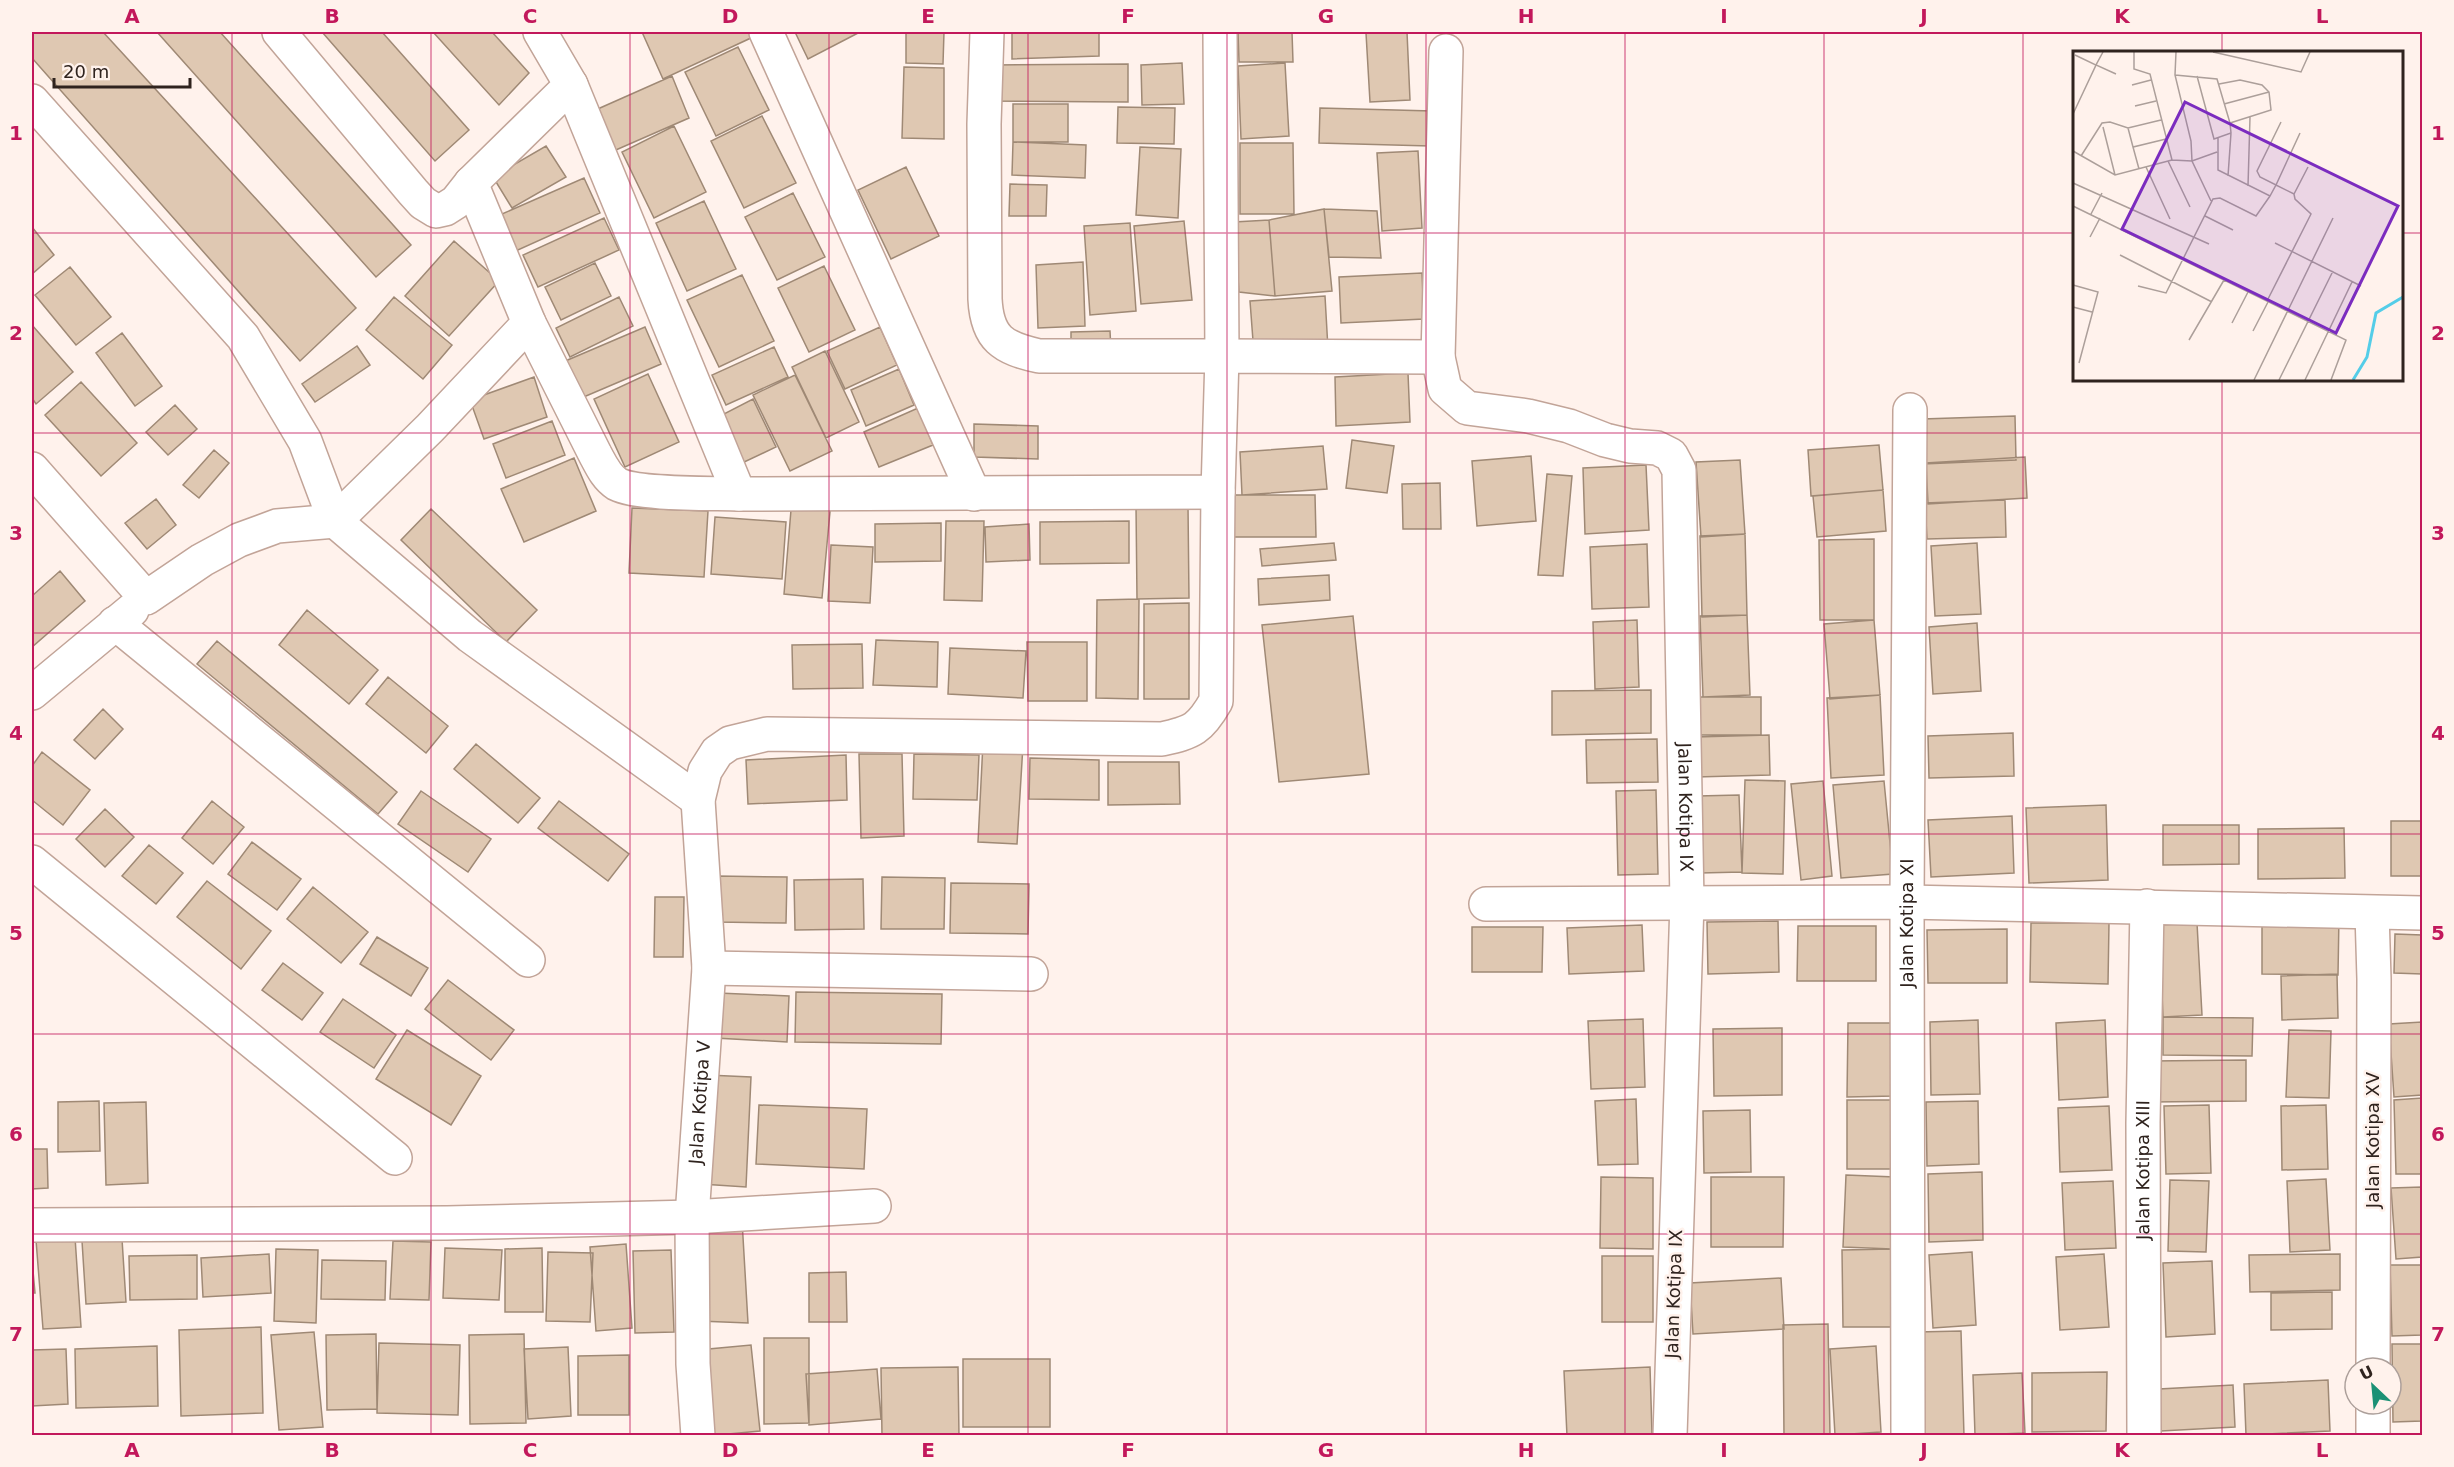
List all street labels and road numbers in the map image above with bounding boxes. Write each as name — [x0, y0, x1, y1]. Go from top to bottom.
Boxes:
street label: Jalan Kotipa IX — [1674, 741, 1697, 872]
street label: Jalan Kotipa XI — [1896, 858, 1917, 989]
street label: Jalan Kotipa V — [685, 1039, 714, 1166]
street label: Jalan Kotipa XV — [2362, 1071, 2383, 1209]
street label: Jalan Kotipa XIII — [2132, 1100, 2153, 1241]
street label: Jalan Kotipa IX — [1661, 1229, 1686, 1360]

